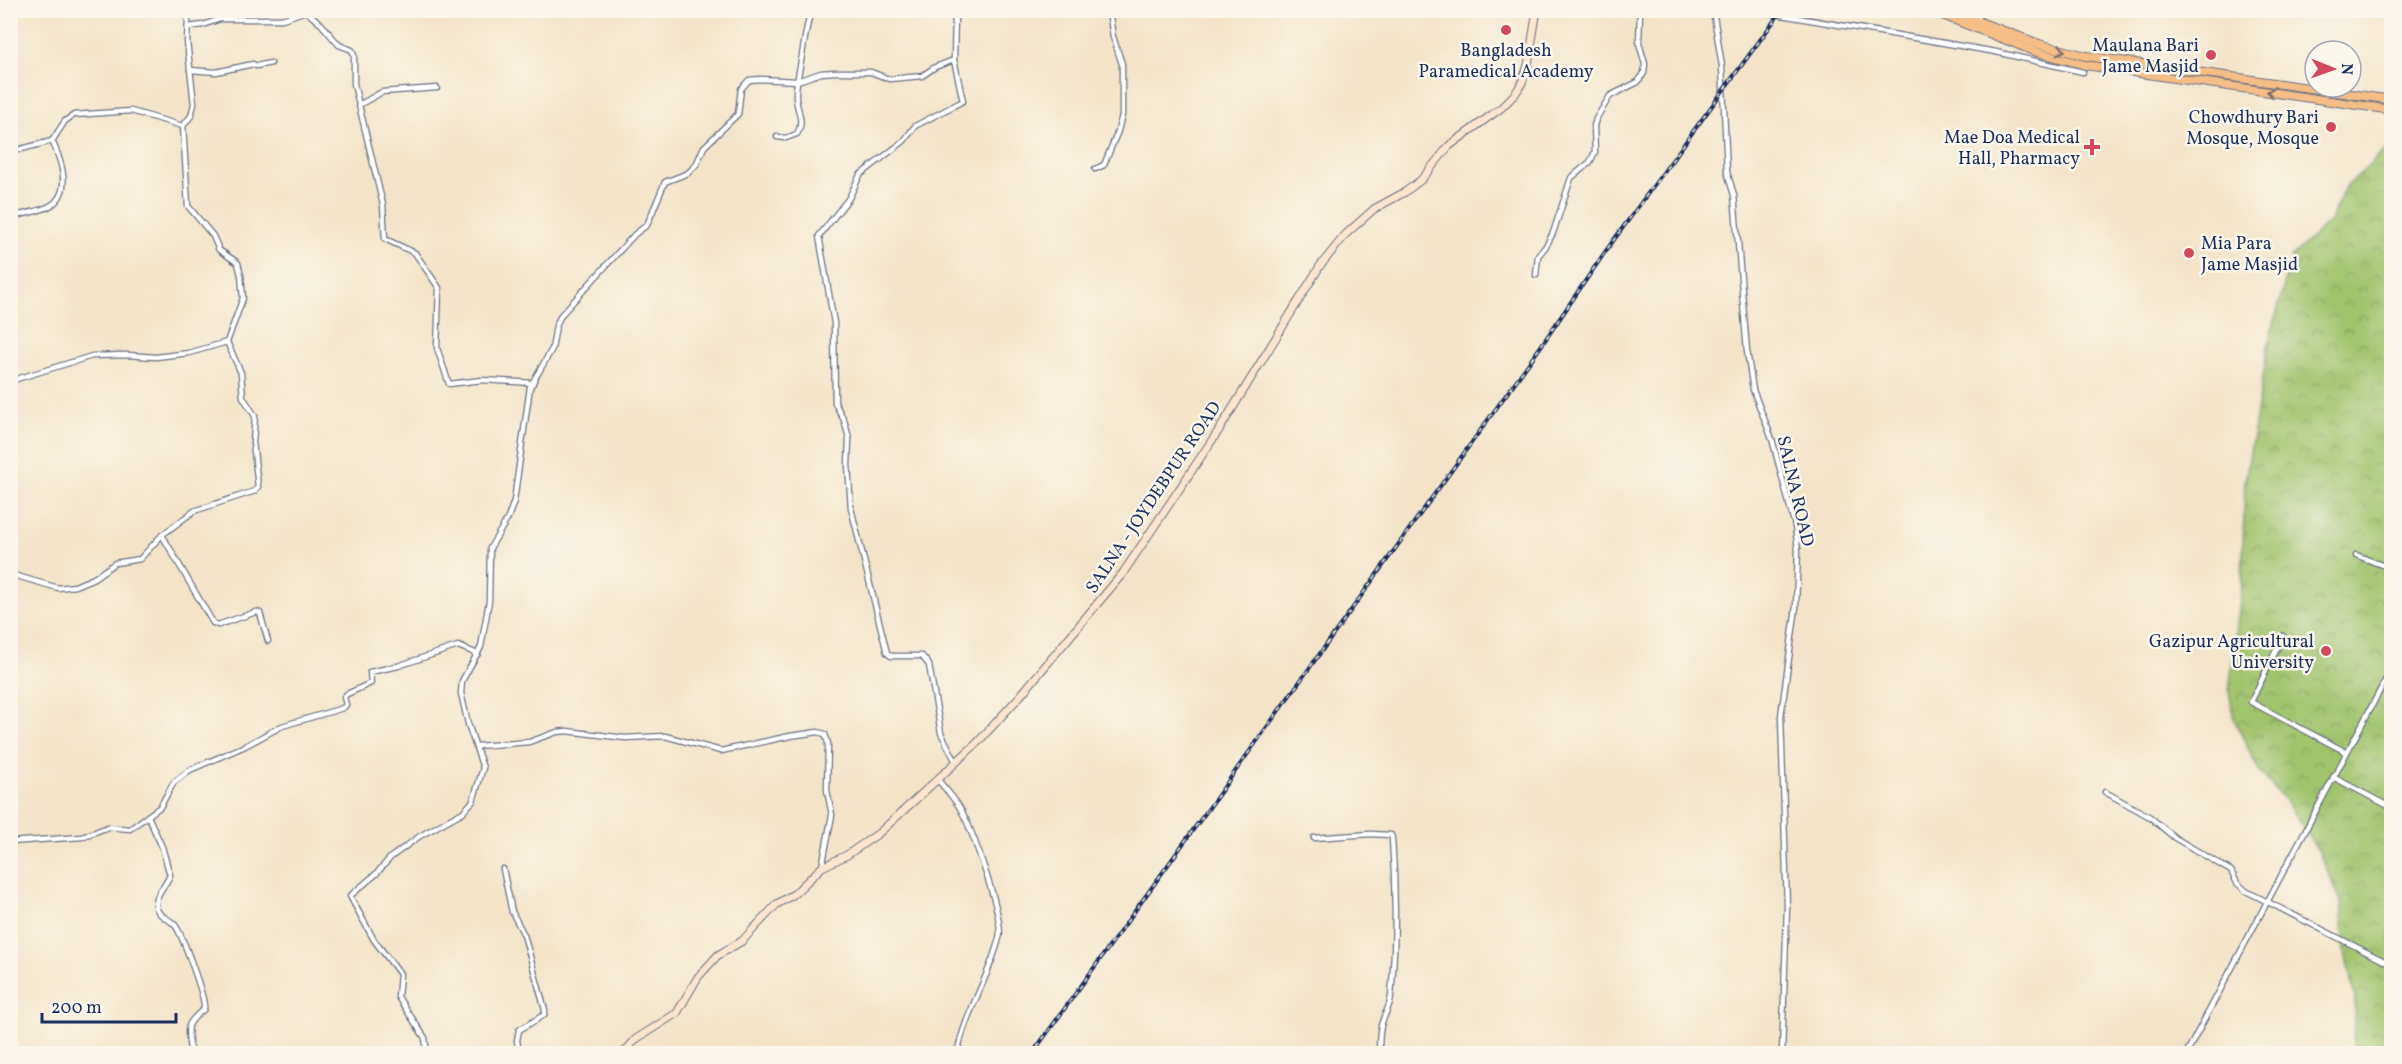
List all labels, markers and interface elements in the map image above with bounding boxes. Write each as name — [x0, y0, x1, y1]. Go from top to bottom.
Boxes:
marker: Bangladesh Paramedical Academy — [1499, 23, 1513, 37]
place label: Maulana Bari Jame Masjid — [2092, 34, 2199, 80]
place label: Bangladesh Paramedical Academy — [1419, 39, 1594, 85]
north arrow — [2303, 39, 2363, 99]
one-way arrow — [2056, 42, 2066, 55]
marker: Maulana Bari Jame Masjid — [2204, 48, 2218, 62]
text: N — [2335, 63, 2357, 76]
one-way arrow — [2267, 87, 2276, 99]
place label: Chowdhury Bari Mosque, Mosque — [2186, 106, 2319, 152]
marker: Chowdhury Bari Mosque, Mosque — [2324, 120, 2338, 134]
place label: Mae Doa Medical Hall, Pharmacy — [1944, 126, 2080, 172]
marker: Mae Doa Medical Hall, Pharmacy — [2085, 140, 2099, 154]
place label: Mia Para Jame Masjid — [2201, 232, 2298, 278]
marker: Mia Para Jame Masjid — [2182, 246, 2196, 260]
street label: SALNA - JOYDEBPUR ROAD — [1080, 397, 1228, 599]
street label: SALNA ROAD — [1770, 434, 1819, 549]
place label: Gazipur Agricultural University — [2149, 630, 2314, 676]
marker: Gazipur Agricultural University — [2319, 644, 2333, 658]
scale bar — [42, 986, 176, 1024]
text: 200 m — [51, 996, 102, 1021]

